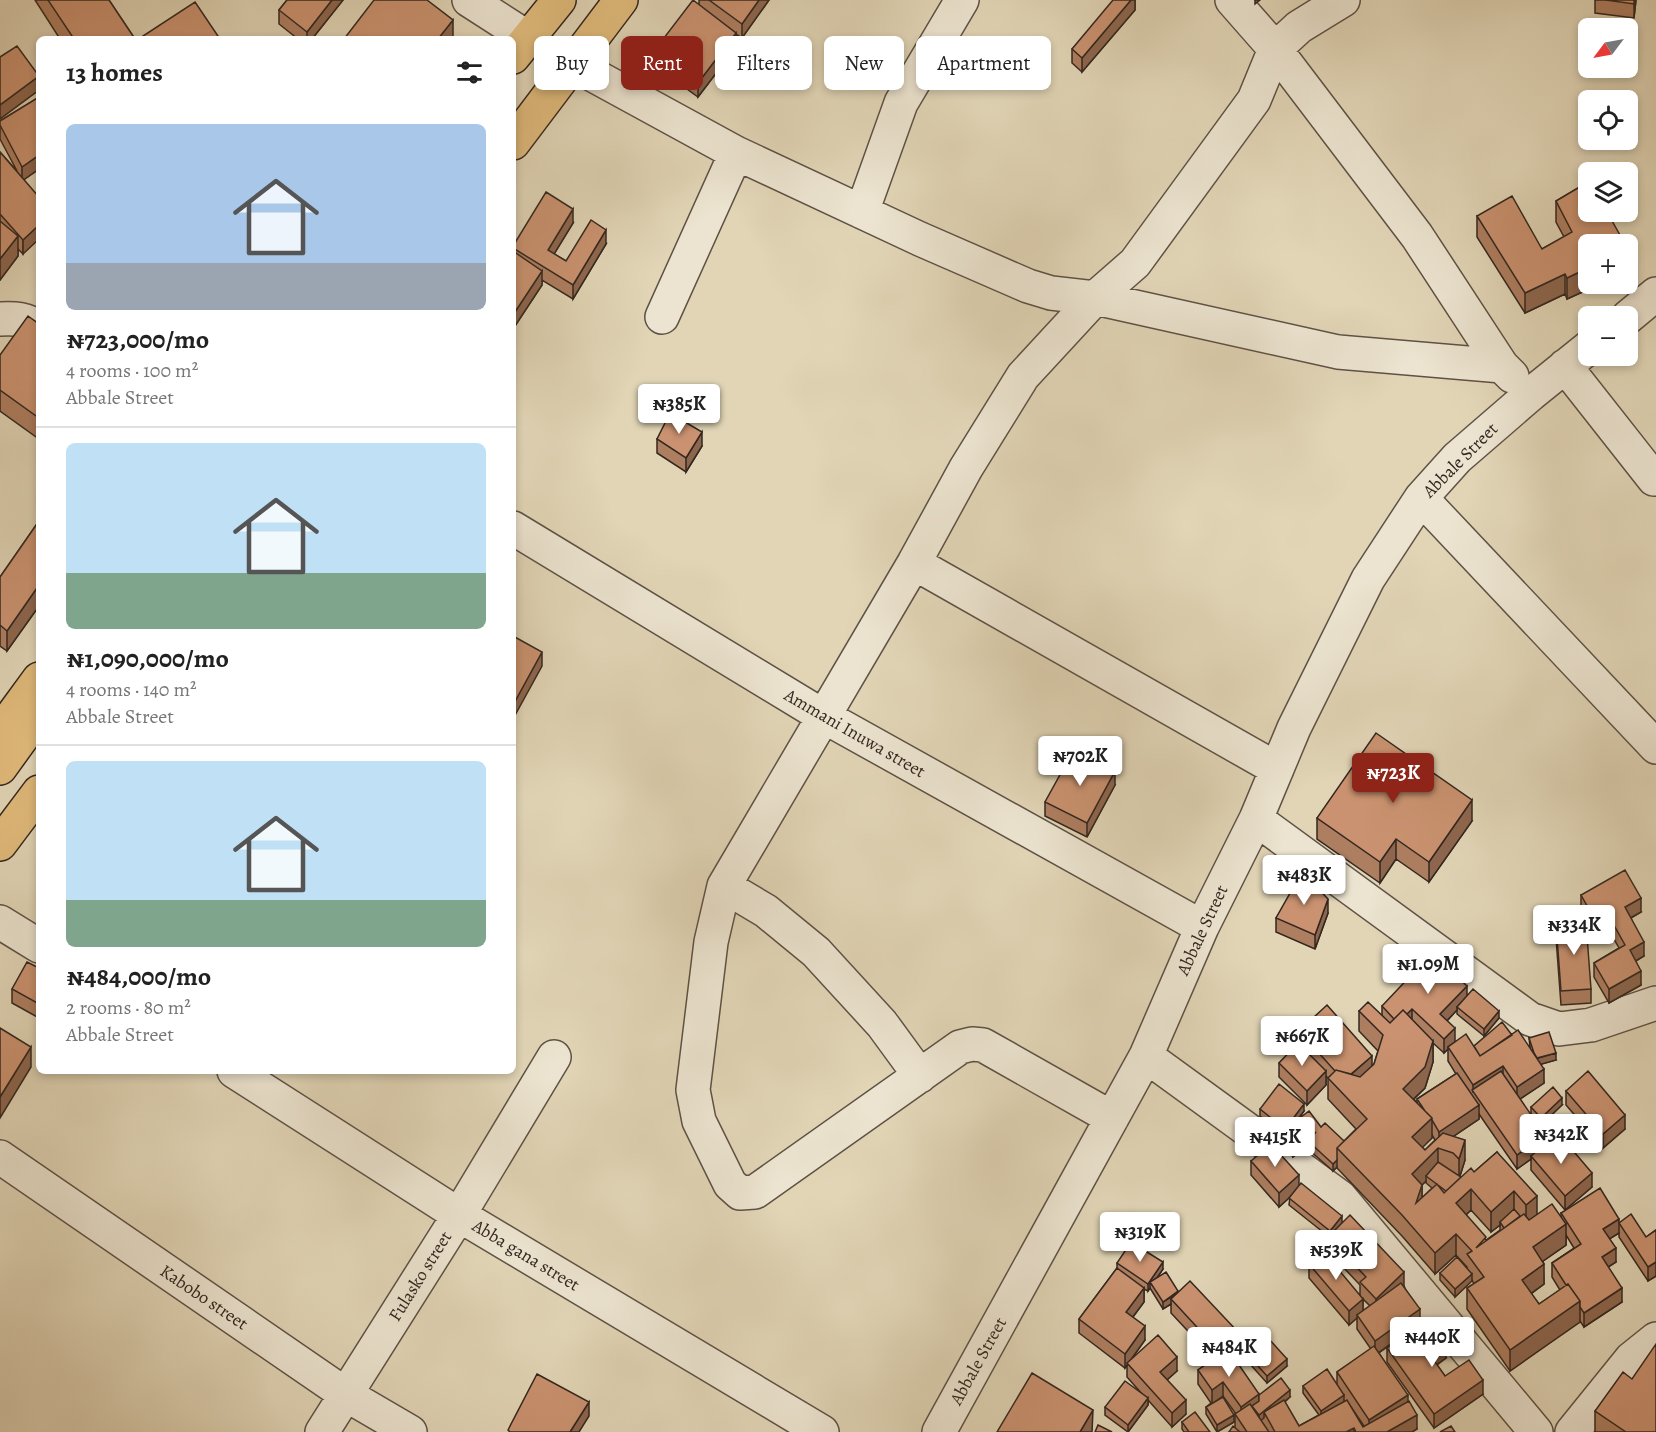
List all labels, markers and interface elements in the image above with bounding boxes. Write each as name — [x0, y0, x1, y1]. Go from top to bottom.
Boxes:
north arrow — [1578, 18, 1638, 78]
map controls — [1578, 18, 1638, 366]
chip: Buy — [534, 36, 609, 90]
chip: Rent — [621, 36, 703, 90]
chip: Filters — [715, 36, 812, 90]
chip: New — [824, 36, 904, 90]
chip: Apartment — [916, 36, 1051, 90]
text: 13 homes — [66, 55, 163, 90]
icon: filters — [453, 56, 486, 89]
button: locate — [1578, 90, 1638, 150]
button: layers — [1578, 162, 1638, 222]
icon: home — [222, 163, 330, 271]
button: + — [1578, 234, 1638, 294]
button: − — [1578, 306, 1638, 366]
text: ₦723,000/mo — [66, 322, 209, 357]
text: 4 rooms · 100 m² — [66, 357, 198, 384]
text: Abbale Street — [66, 384, 174, 411]
pin: ₦385K — [637, 384, 721, 435]
text: ₦385K — [652, 390, 706, 417]
street label: Abbale Street — [1416, 417, 1503, 504]
icon: home — [222, 482, 330, 590]
text: ₦1,090,000/mo — [66, 641, 229, 676]
text: 4 rooms · 140 m² — [66, 676, 197, 703]
street label: Ammani Inuwa street — [779, 682, 930, 783]
text: Abbale Street — [66, 703, 174, 730]
pin: ₦702K — [1038, 736, 1122, 787]
text: ₦702K — [1052, 742, 1108, 769]
pin: ₦723K — [1351, 753, 1435, 804]
text: ₦723K — [1366, 759, 1420, 786]
icon: home — [222, 800, 330, 908]
pin: ₦483K — [1262, 855, 1346, 906]
text: ₦483K — [1277, 861, 1331, 888]
street label: Abbale Street — [1170, 881, 1233, 980]
pin: ₦334K — [1532, 905, 1616, 956]
text: ₦334K — [1547, 911, 1601, 938]
pin: ₦1.09M — [1379, 944, 1477, 995]
text: ₦1.09M — [1397, 950, 1459, 977]
text: ₦484,000/mo — [66, 959, 211, 994]
text: 2 rooms · 80 m² — [66, 994, 191, 1021]
pin: ₦667K — [1260, 1016, 1344, 1067]
text: Abbale Street — [66, 1021, 174, 1048]
text: ₦667K — [1275, 1022, 1329, 1049]
pin: ₦342K — [1519, 1114, 1603, 1165]
pin: ₦415K — [1233, 1117, 1317, 1168]
text: ₦342K — [1534, 1120, 1588, 1147]
text: ₦415K — [1249, 1123, 1301, 1150]
pin: ₦319K — [1098, 1212, 1182, 1263]
street label: Abba gana street — [467, 1213, 584, 1297]
text: ₦319K — [1114, 1218, 1166, 1245]
street label: Fulasko street — [383, 1226, 457, 1326]
pin: ₦539K — [1294, 1230, 1378, 1281]
text: ₦539K — [1309, 1236, 1363, 1263]
street label: Kabobo street — [155, 1259, 253, 1335]
street label: Abbale Street — [943, 1313, 1012, 1410]
pin: ₦440K — [1390, 1317, 1474, 1368]
text: ₦440K — [1404, 1323, 1460, 1350]
pin: ₦484K — [1187, 1327, 1271, 1378]
text: ₦484K — [1201, 1333, 1257, 1360]

